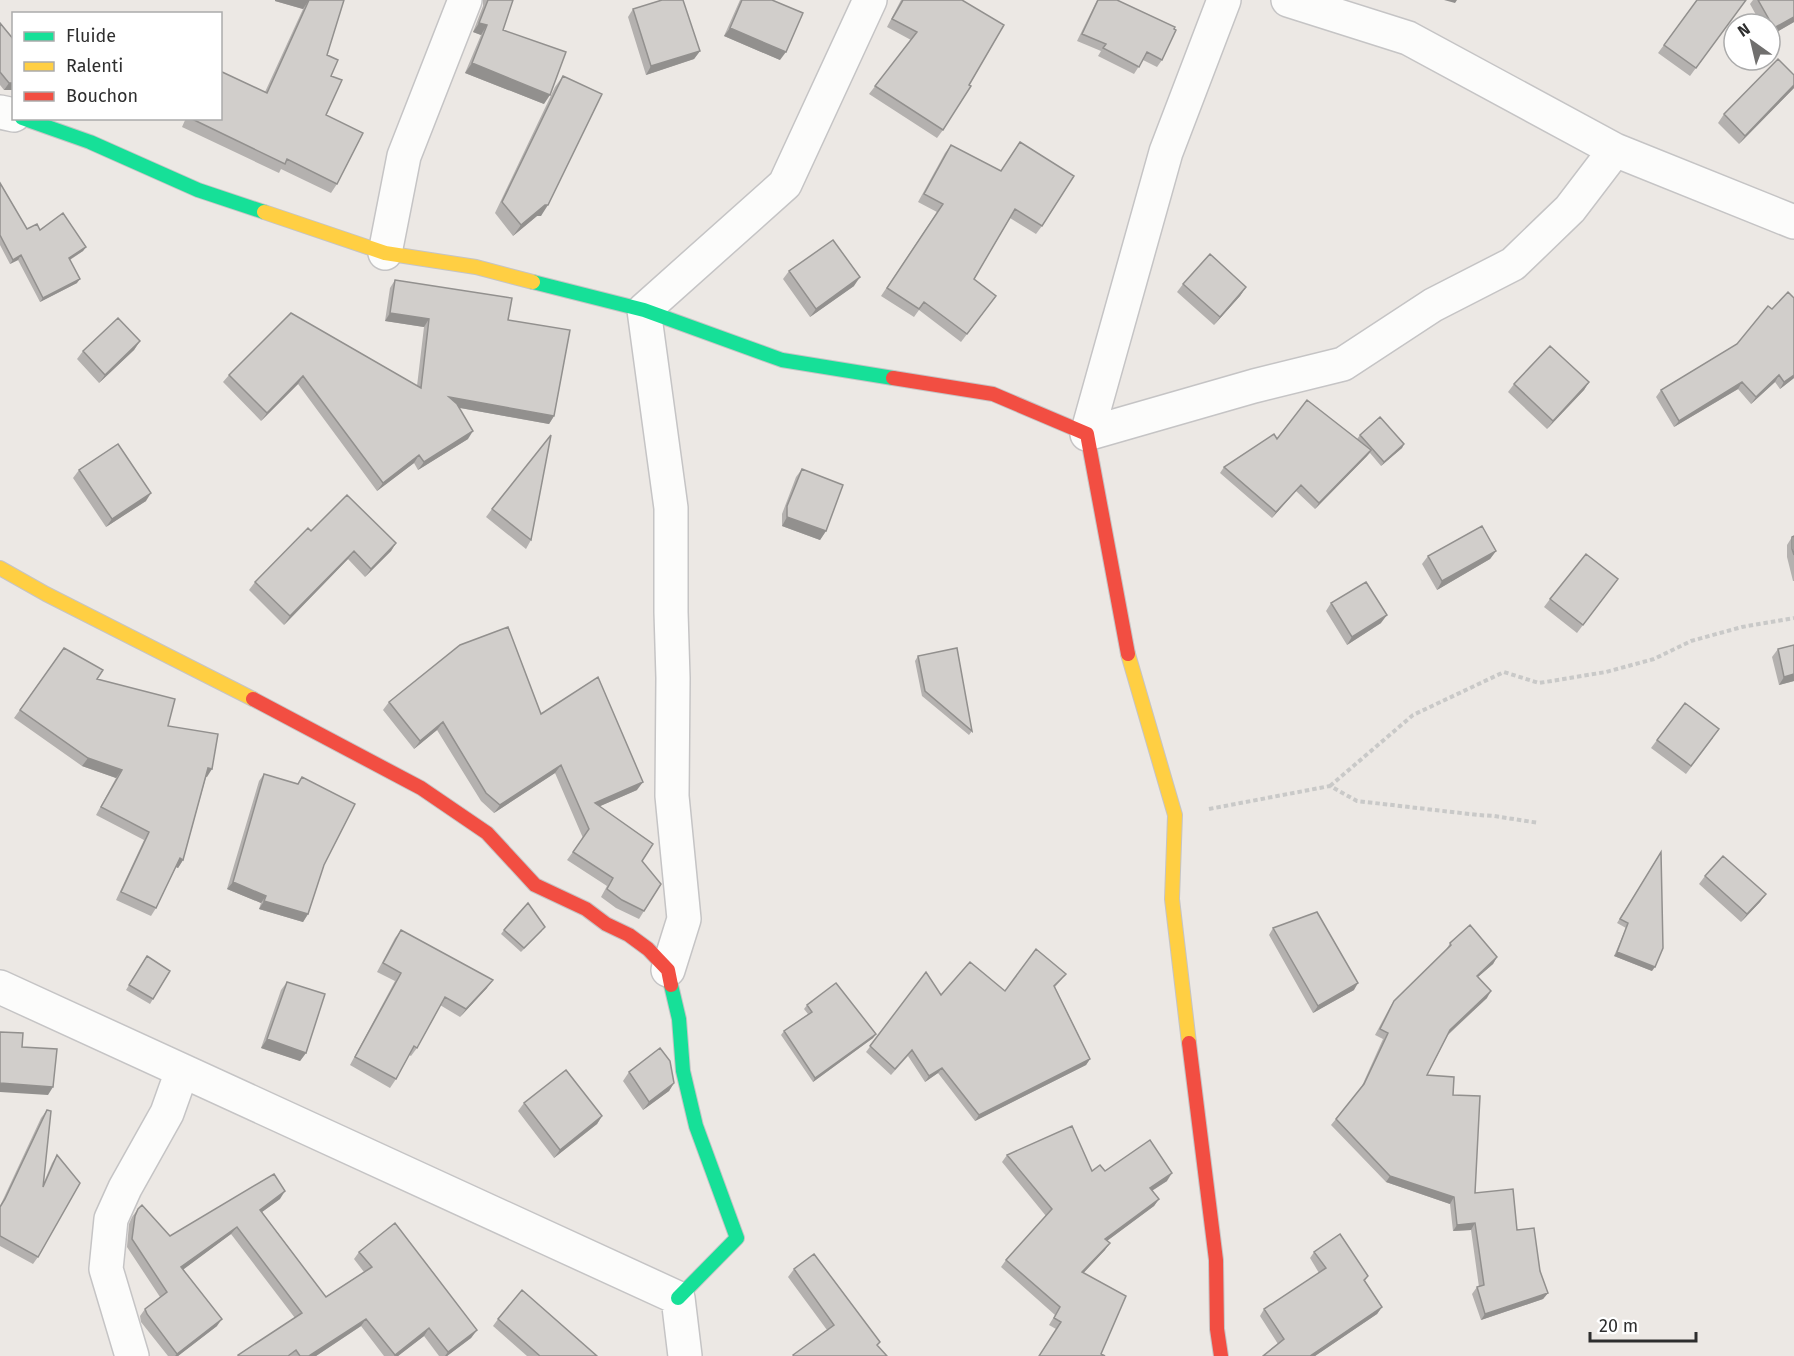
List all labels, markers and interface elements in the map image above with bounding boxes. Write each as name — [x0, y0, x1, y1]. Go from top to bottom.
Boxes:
legend — [12, 12, 222, 120]
north arrow — [1722, 12, 1782, 72]
text: N — [1734, 19, 1754, 41]
text: Fluide — [66, 25, 116, 47]
text: Ralenti — [66, 55, 123, 77]
text: Bouchon — [66, 85, 138, 107]
scale bar — [1590, 1305, 1696, 1343]
text: 20 m — [1599, 1315, 1638, 1337]

